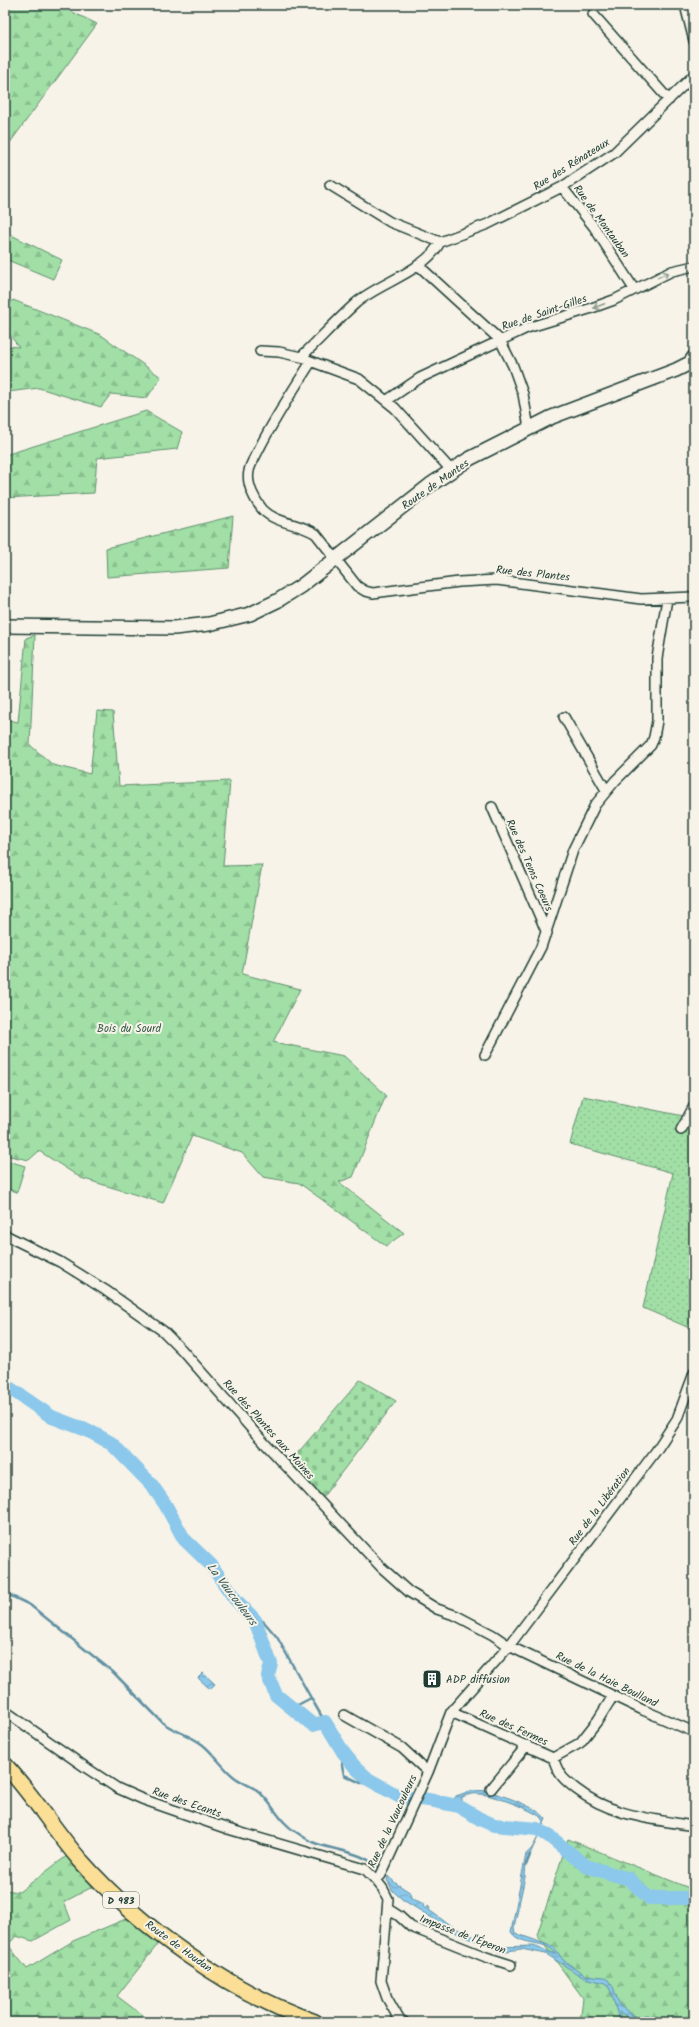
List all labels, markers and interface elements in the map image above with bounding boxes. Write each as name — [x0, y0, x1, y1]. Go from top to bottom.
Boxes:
street label: Rue des Rénateaux — [530, 134, 614, 196]
street label: Rue de Montauban — [568, 181, 634, 262]
one-way arrow — [657, 271, 669, 278]
street label: Rue de Saint-Gilles — [499, 290, 590, 336]
one-way arrow — [593, 302, 605, 310]
street label: Route de Mantes — [398, 455, 473, 515]
street label: Rue des Plantes — [495, 561, 571, 587]
street label: Rue des Tems Coeurs — [501, 816, 558, 915]
park label: Bois du Sourd — [97, 1020, 162, 1038]
street label: Rue des Plantes aux Moines — [218, 1375, 319, 1484]
street label: Rue de la Libération — [564, 1464, 635, 1550]
water label: La Vaucouleurs — [202, 1559, 263, 1631]
street label: Rue de la Haie Boulland — [552, 1647, 661, 1713]
building icon: ADP diffusion — [421, 1668, 443, 1690]
place label: ADP diffusion — [446, 1671, 510, 1689]
street label: Rue des Fermes — [476, 1705, 551, 1751]
street label: Rue de la Vaucouleurs — [363, 1772, 423, 1871]
street label: Rue des Ecants — [150, 1783, 224, 1823]
road number: D 983 — [103, 1892, 139, 1908]
street label: Impasse de l'Éperon — [417, 1910, 509, 1960]
street label: Route de Houdan — [141, 1916, 216, 1977]

